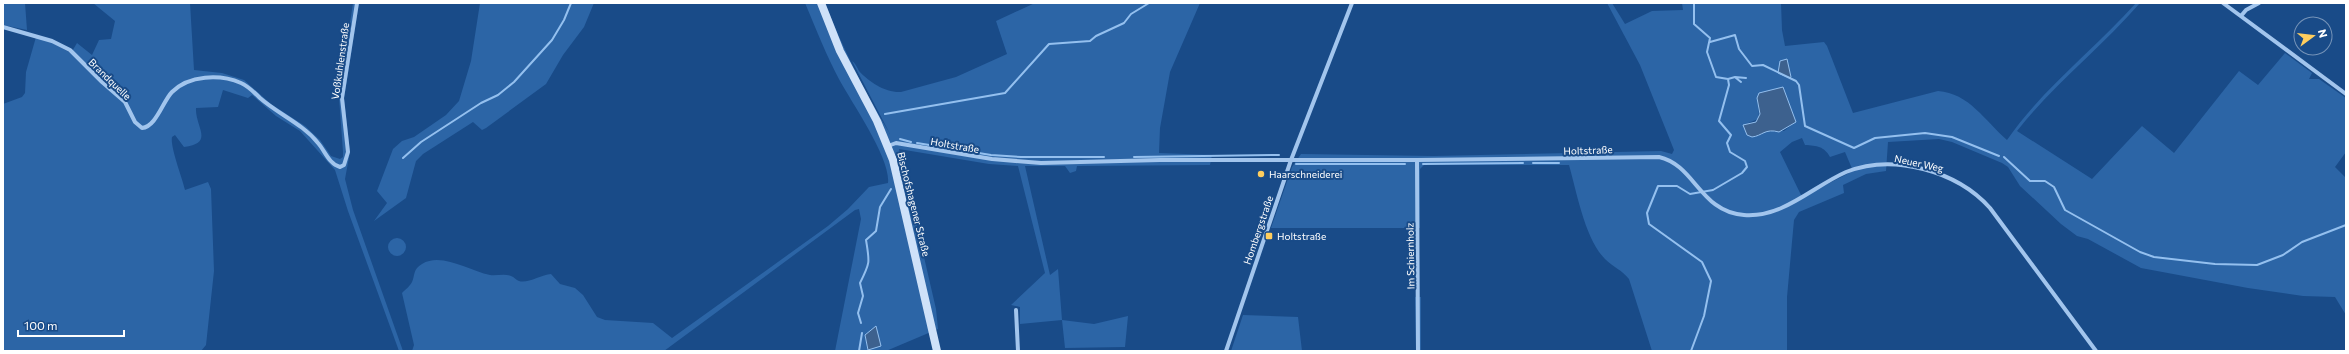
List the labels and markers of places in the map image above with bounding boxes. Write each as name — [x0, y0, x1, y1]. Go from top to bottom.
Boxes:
place label: Haarschneiderei — [1269, 168, 1342, 180]
marker: Haarschneiderei — [1256, 169, 1266, 179]
place label: Holtstraße — [1277, 230, 1326, 242]
marker: Holtstraße — [1264, 231, 1274, 241]

